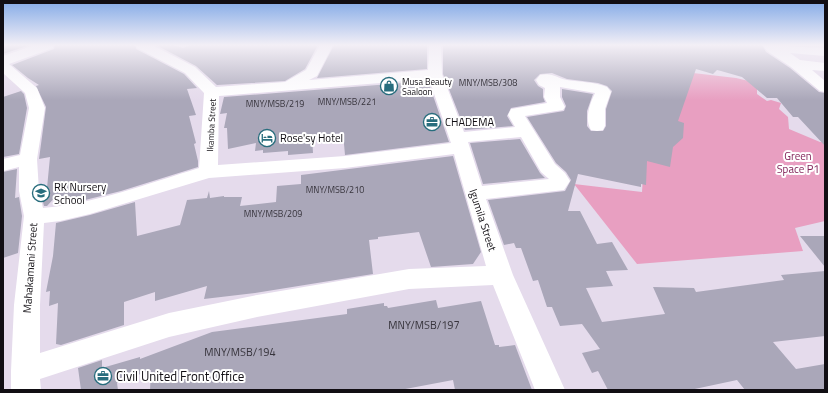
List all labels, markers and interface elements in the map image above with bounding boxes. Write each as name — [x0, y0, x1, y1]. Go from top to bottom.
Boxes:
place label: Musa Beauty Saaloon — [402, 75, 453, 98]
shop icon: Musa Beauty Saaloon — [379, 76, 399, 96]
house number: MNY/MSB/308 — [459, 76, 517, 89]
house number: MNY/MSB/221 — [318, 95, 376, 108]
street label: Ikamba Street — [203, 97, 219, 152]
house number: MNY/MSB/219 — [246, 97, 304, 110]
office icon: CHADEMA — [422, 112, 442, 132]
place label: CHADEMA — [445, 114, 494, 130]
hotel icon: Rose'sy Hotel — [257, 128, 277, 148]
place label: Rose'sy Hotel — [280, 130, 343, 146]
park label: Green Space P1 — [777, 148, 819, 177]
place label: RK Nursery School — [54, 179, 107, 208]
school or university icon: RK Nursery School — [31, 183, 51, 203]
house number: MNY/MSB/210 — [306, 183, 364, 196]
street label: Igumila Street — [465, 187, 501, 253]
house number: MNY/MSB/209 — [244, 207, 302, 220]
street label: Mahakamani Street — [19, 222, 41, 314]
house number: MNY/MSB/197 — [388, 317, 460, 333]
house number: MNY/MSB/194 — [204, 344, 276, 360]
office icon: Civil United Front Office — [93, 366, 113, 386]
place label: Civil United Front Office — [116, 366, 244, 386]

